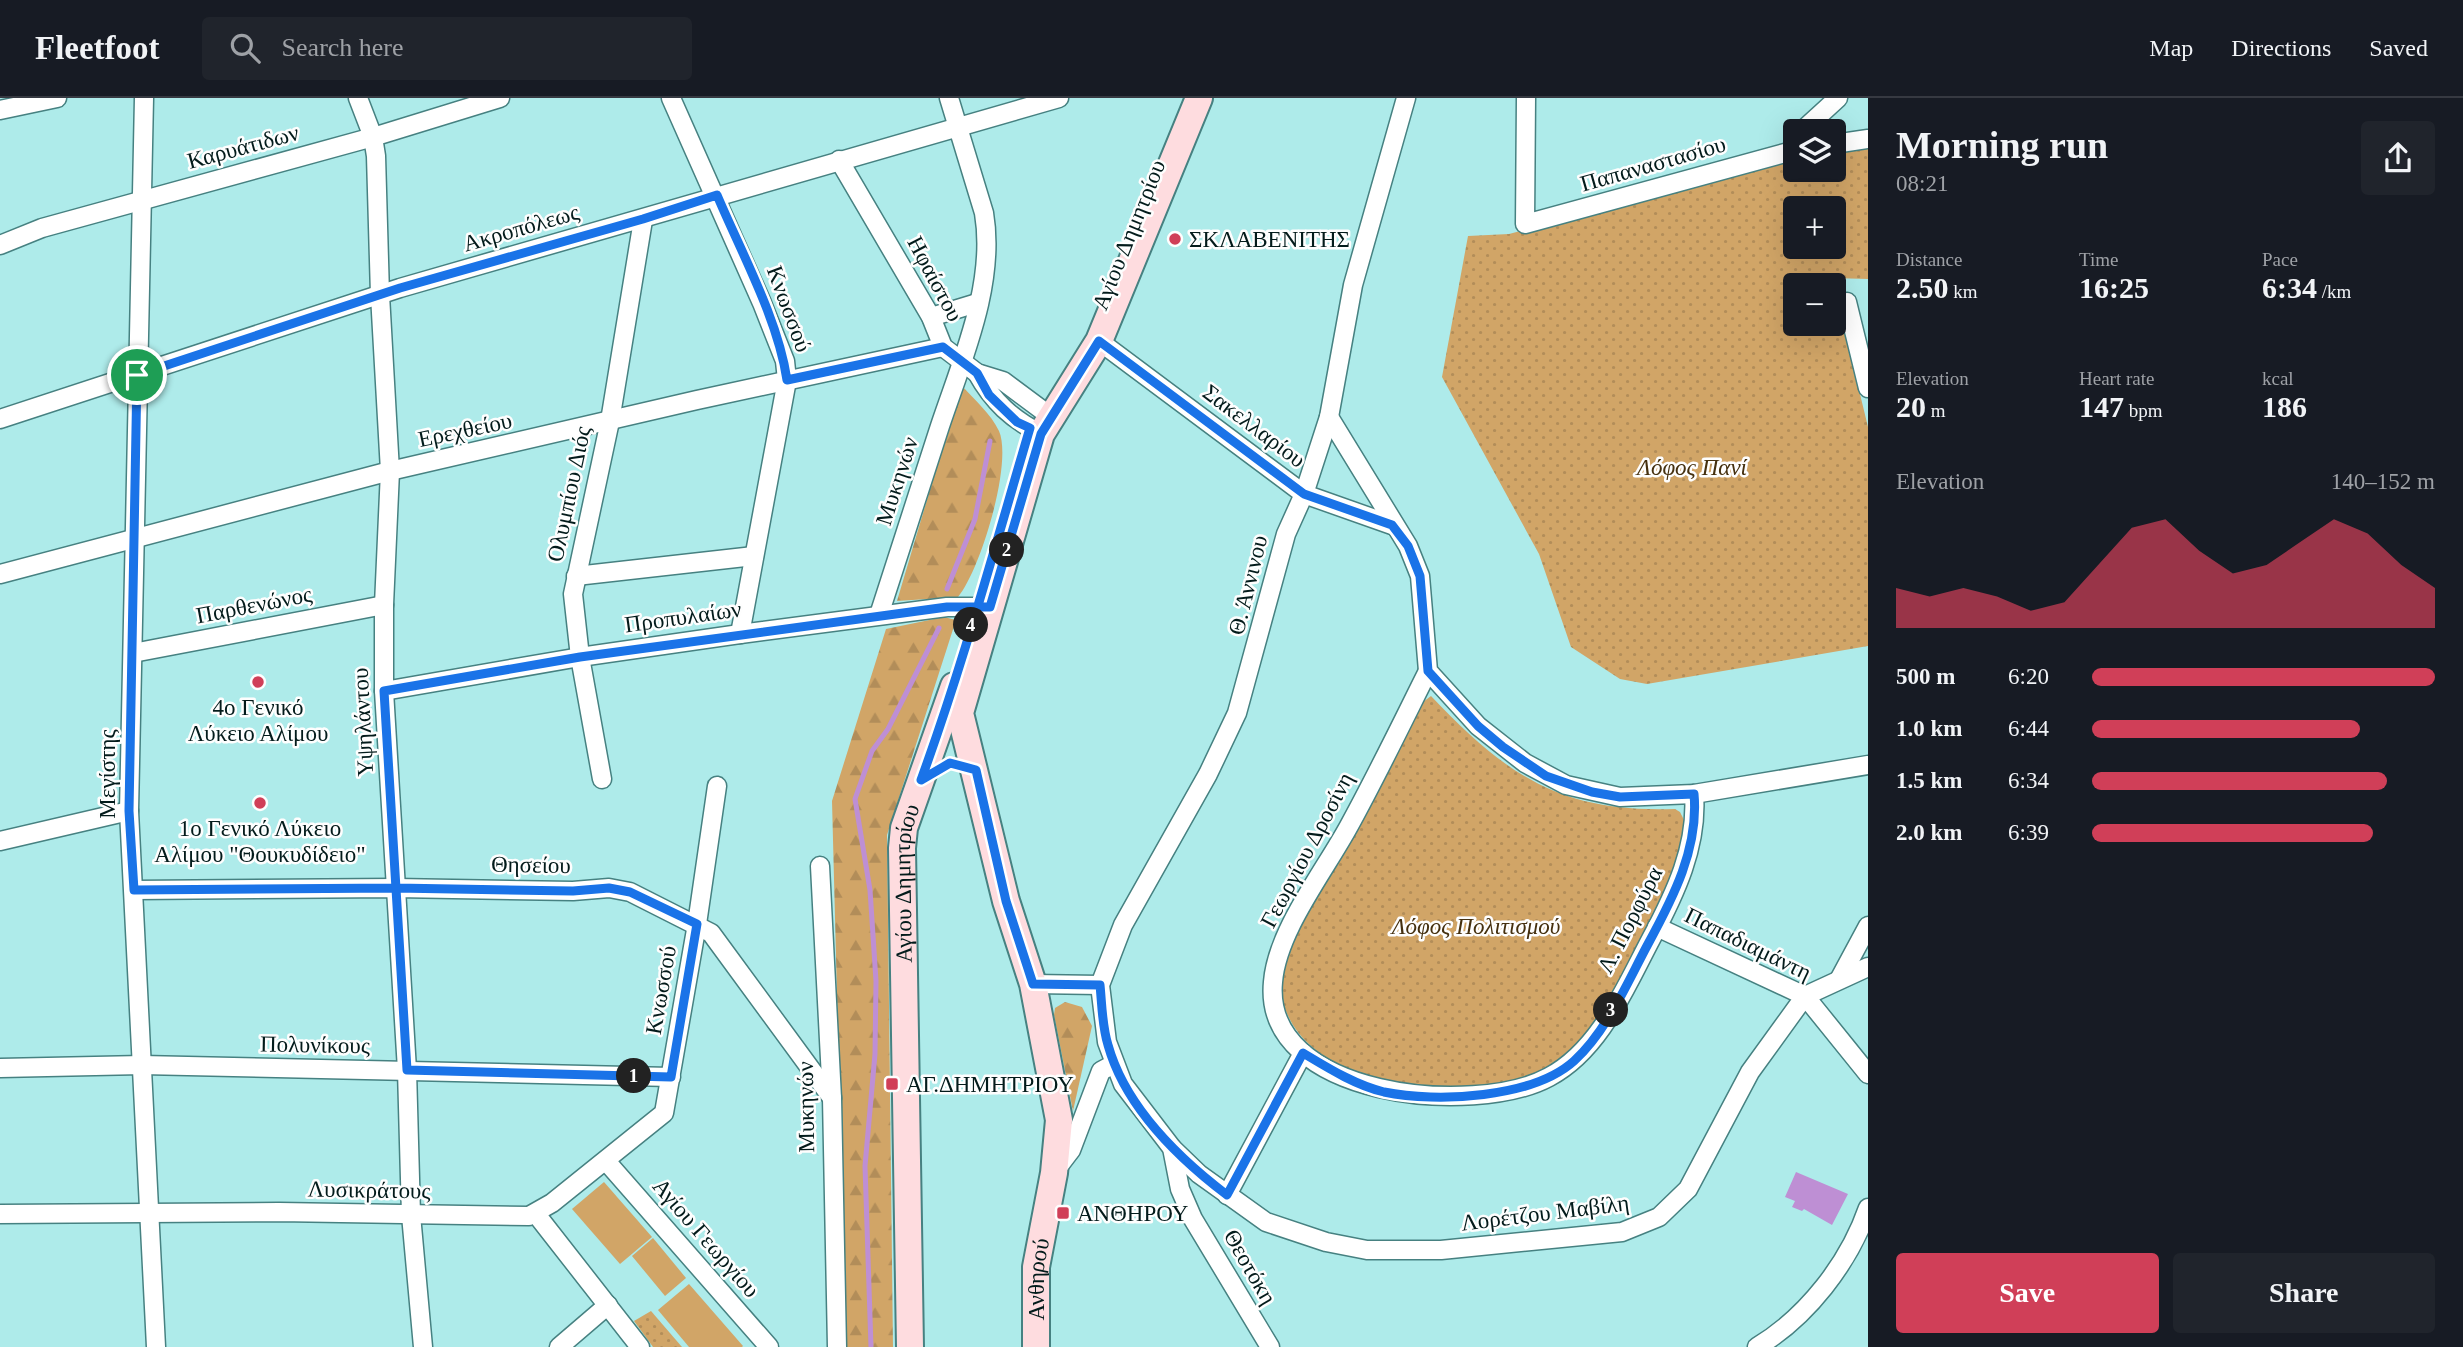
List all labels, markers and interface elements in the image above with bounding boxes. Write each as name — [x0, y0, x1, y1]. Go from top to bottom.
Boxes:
search box — [202, 17, 692, 80]
icon: search — [226, 29, 264, 67]
text: Fleetfoot — [35, 30, 160, 66]
text: Search here — [282, 33, 404, 62]
text: Map — [2149, 35, 2193, 61]
text: Directions — [2231, 35, 2331, 61]
text: Saved — [2369, 35, 2428, 61]
map controls — [1783, 119, 1846, 336]
button: layers — [1783, 119, 1846, 182]
street label: Καρυάτιδων — [184, 120, 302, 174]
button: share — [2361, 121, 2435, 195]
text: Morning run — [1896, 124, 2108, 166]
street label: Παπαναστασίου — [1577, 131, 1729, 197]
street label: Αγίου Δημητρίου — [1087, 156, 1171, 314]
text: 08:21 — [1896, 171, 1948, 196]
button: + — [1783, 196, 1846, 259]
street label: Ακροπόλεως — [460, 200, 582, 256]
place label: ΣΚΛΑΒΕΝΙΤΗΣ — [1189, 227, 1350, 252]
marker: ΣΚΛΑΒΕΝΙΤΗΣ — [1167, 231, 1183, 247]
street label: Ηφαίστου — [902, 232, 968, 326]
text: Distance — [1896, 249, 1962, 270]
text: Time — [2079, 249, 2118, 270]
text: Pace — [2262, 249, 2298, 270]
street label: Κνωσσού — [762, 263, 816, 355]
text: 2.50 — [1896, 271, 1949, 304]
text: 16:25 — [2079, 271, 2149, 304]
text: 6:34 — [2262, 271, 2317, 304]
button: − — [1783, 273, 1846, 336]
text: km — [1949, 281, 1978, 302]
text: /km — [2317, 281, 2351, 302]
pin — [107, 345, 167, 405]
icon: arrive — [118, 356, 156, 394]
text: Elevation — [1896, 368, 1969, 389]
text: Heart rate — [2079, 368, 2154, 389]
text: kcal — [2262, 368, 2294, 389]
street label: Σακελλαρίου — [1198, 379, 1310, 473]
text: 20 — [1896, 390, 1926, 423]
text: 147 — [2079, 390, 2124, 423]
text: 186 — [2262, 390, 2307, 423]
text: m — [1926, 400, 1946, 421]
text: bpm — [2124, 400, 2163, 421]
street label: Ερεχθείου — [416, 408, 514, 452]
street label: Ολυμπίου Διός — [542, 424, 596, 564]
street label: Μυκηνών — [871, 434, 923, 528]
park label: Λόφος Πανί — [1635, 455, 1748, 480]
text: Elevation — [1896, 469, 1984, 494]
text: 140–152 m — [2331, 469, 2435, 494]
pin: 2 — [990, 532, 1024, 568]
street label: Θ. Άννινου — [1224, 532, 1272, 638]
text: 2 — [1002, 539, 1011, 560]
street label: Παρθενώνος — [194, 582, 314, 628]
street label: Προπυλαίων — [623, 596, 743, 638]
pin: 4 — [954, 608, 988, 642]
text: 4 — [966, 614, 975, 635]
text: 500 m — [1896, 664, 1955, 689]
text: 6:20 — [2008, 664, 2049, 689]
street label: Υψηλάντου — [348, 667, 378, 777]
marker: 4ο Γενικό Λύκειο Αλίμου — [250, 674, 266, 690]
place label: 4ο Γενικό Λύκειο Αλίμου — [188, 695, 328, 746]
text: 1.0 km — [1896, 716, 1962, 741]
text: 6:44 — [2008, 716, 2049, 741]
street label: Μεγίστης — [95, 729, 120, 819]
street label: Γεωργίου Δροσίνη — [1256, 768, 1358, 932]
text: 1.5 km — [1896, 768, 1962, 793]
text: 6:34 — [2008, 768, 2049, 793]
marker: 1ο Γενικό Λύκειο Αλίμου "Θουκυδίδειο" — [252, 795, 268, 811]
street label: Αγίου Δημητρίου — [889, 801, 924, 963]
place label: 1ο Γενικό Λύκειο Αλίμου "Θουκυδίδειο" — [154, 816, 366, 867]
text: 2.0 km — [1896, 820, 1962, 845]
text: 6:39 — [2008, 820, 2049, 845]
street label: Θησείου — [491, 852, 571, 878]
street label: Λ. Πορφύρα — [1593, 863, 1667, 977]
street label: Παπαδιαμάντη — [1681, 903, 1815, 985]
park label: Λόφος Πολιτισμού — [1390, 914, 1560, 939]
street label: Κνωσσού — [641, 944, 681, 1036]
pin: 3 — [1594, 992, 1628, 1028]
text: 3 — [1606, 999, 1615, 1020]
street label: Πολυνίκους — [260, 1032, 370, 1058]
pin: 1 — [616, 1058, 652, 1094]
street label: Μυκηνών — [793, 1061, 819, 1153]
text: 1 — [629, 1065, 638, 1086]
place label: ΑΓ.ΔΗΜΗΤΡΙΟΥ — [906, 1072, 1074, 1097]
marker: ΑΓ.ΔΗΜΗΤΡΙΟΥ — [884, 1076, 900, 1092]
street label: Αγίου Γεωργίου — [648, 1174, 764, 1302]
street label: Λυσικράτους — [307, 1176, 431, 1204]
street label: Λορέτζου Μαβίλη — [1459, 1190, 1631, 1236]
place label: ΑΝΘΗΡΟΥ — [1077, 1201, 1189, 1226]
marker: ΑΝΘΗΡΟΥ — [1055, 1205, 1071, 1221]
street label: Θεοτόκη — [1219, 1225, 1281, 1309]
street label: Ανθηρού — [1023, 1236, 1054, 1320]
button: Save — [1896, 1253, 2159, 1333]
button: Share — [2173, 1253, 2435, 1333]

